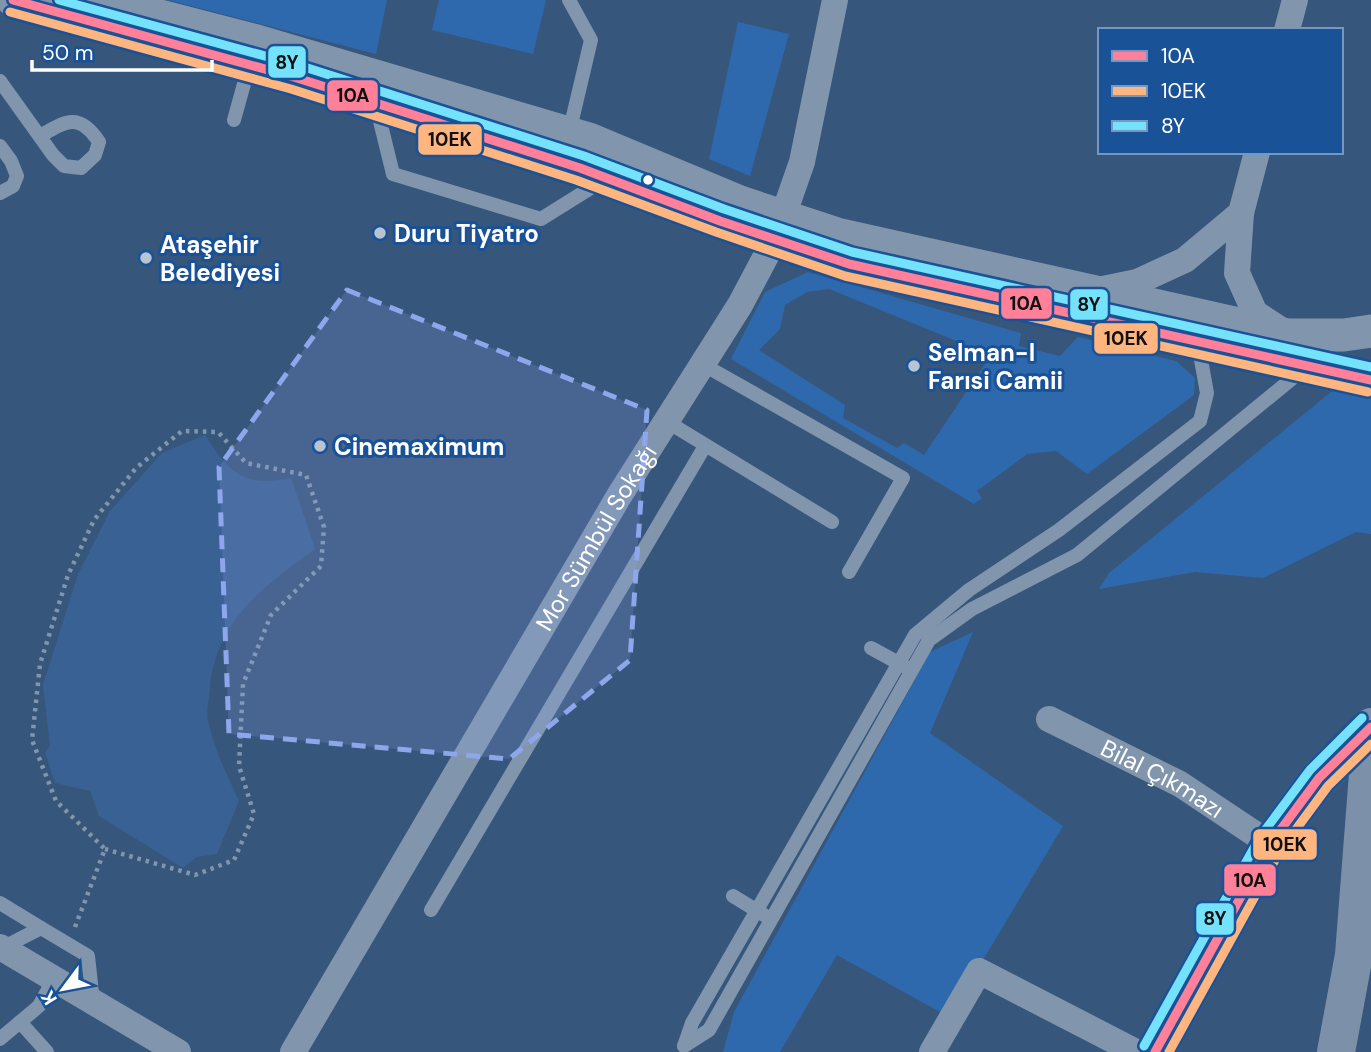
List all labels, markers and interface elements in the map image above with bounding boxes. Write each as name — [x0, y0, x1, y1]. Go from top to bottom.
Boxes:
scale bar — [32, 28, 212, 72]
legend — [1098, 28, 1343, 154]
text: 50 m — [42, 39, 93, 67]
text: 10A — [1161, 42, 1195, 70]
line badge: 8Y — [267, 45, 307, 79]
text: 8Y — [275, 50, 299, 75]
text: 10EK — [1161, 77, 1206, 105]
line badge: 10A — [326, 79, 379, 112]
text: 10A — [336, 83, 370, 108]
text: 8Y — [1161, 112, 1185, 140]
line badge: 10EK — [417, 123, 483, 156]
text: 10EK — [428, 127, 472, 152]
unlabelled marker — [641, 173, 655, 187]
place label: Duru Tiyatro — [394, 218, 539, 249]
marker: Duru Tiyatro — [372, 225, 388, 241]
place label: Ataşehir Belediyesi — [160, 229, 280, 288]
marker: Ataşehir Belediyesi — [138, 250, 154, 266]
line badge: 10A — [1000, 287, 1053, 320]
line badge: 8Y — [1069, 288, 1109, 321]
text: 10A — [1009, 291, 1043, 316]
text: 8Y — [1077, 292, 1101, 317]
line badge: 10EK — [1093, 322, 1159, 355]
text: 10EK — [1104, 326, 1148, 351]
place label: Selman-I Farısi Camii — [928, 337, 1063, 396]
marker: Selman-I Farısi Camii — [906, 358, 922, 374]
place label: Cinemaximum — [334, 431, 504, 462]
marker: Cinemaximum — [312, 438, 328, 454]
street label: Mor Sümbül Sokağı — [528, 439, 663, 636]
street label: Bilal Çıkmazı — [1096, 732, 1230, 824]
line badge: 10EK — [1252, 828, 1318, 861]
text: 10EK — [1263, 832, 1307, 857]
line badge: 10A — [1223, 863, 1277, 897]
text: 10A — [1233, 868, 1267, 893]
line badge: 8Y — [1195, 902, 1235, 936]
text: 8Y — [1203, 906, 1227, 931]
north arrow — [28, 954, 98, 1024]
text: K — [35, 986, 63, 1010]

